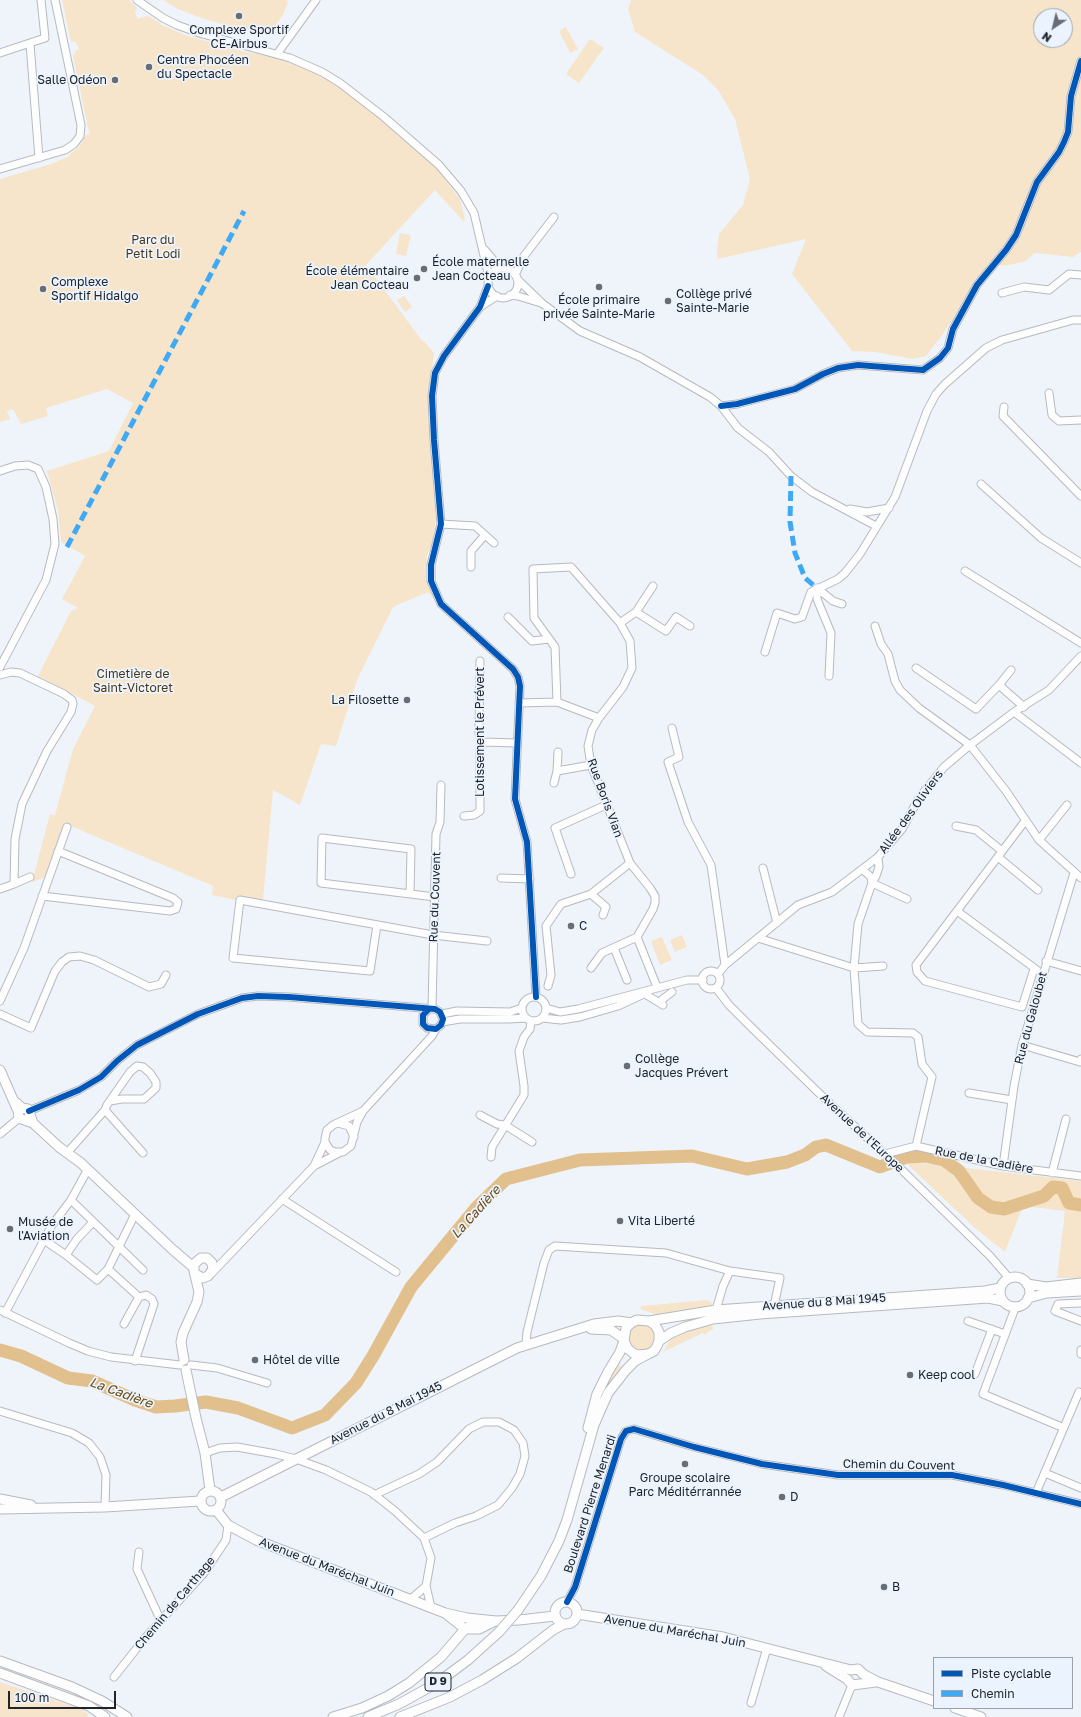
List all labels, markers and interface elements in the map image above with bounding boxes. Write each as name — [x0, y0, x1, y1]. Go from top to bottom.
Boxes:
north arrow — [1033, 8, 1073, 48]
marker: Complexe Sportif CE-Airbus — [234, 11, 244, 21]
place label: Complexe Sportif CE-Airbus — [189, 23, 289, 51]
text: N — [1039, 30, 1054, 45]
place label: Centre Phocéen du Spectacle — [157, 53, 249, 81]
marker: Centre Phocéen du Spectacle — [144, 62, 154, 72]
place label: Salle Odéon — [37, 73, 107, 87]
marker: Salle Odéon — [110, 75, 120, 85]
park label: Parc du Petit Lodi — [125, 233, 181, 261]
place label: École maternelle Jean Cocteau — [432, 255, 529, 283]
place label: École élémentaire Jean Cocteau — [306, 264, 409, 292]
marker: École maternelle Jean Cocteau — [419, 264, 429, 274]
marker: École élémentaire Jean Cocteau — [412, 273, 422, 283]
place label: Complexe Sportif Hidalgo — [51, 275, 138, 303]
marker: École primaire privée Sainte-Marie — [594, 282, 604, 292]
marker: Complexe Sportif Hidalgo — [38, 284, 48, 294]
place label: Collège privé Sainte-Marie — [676, 287, 752, 315]
place label: École primaire privée Sainte-Marie — [543, 293, 655, 321]
marker: Collège privé Sainte-Marie — [663, 296, 673, 306]
park label: Cimetière de Saint-Victoret — [93, 667, 173, 695]
street label: Lotissement le Prévert — [473, 667, 487, 797]
place label: La Filosette — [331, 693, 399, 707]
marker: La Filosette — [402, 695, 412, 705]
street label: Rue Boris Vian — [584, 757, 626, 839]
street label: Allée des Oliviers — [876, 767, 946, 857]
street label: Rue du Couvent — [426, 851, 444, 943]
place label: C — [579, 919, 587, 933]
marker: C — [566, 921, 576, 931]
street label: Rue du Galoubet — [1012, 970, 1050, 1066]
place label: Collège Jacques Prévert — [635, 1052, 728, 1080]
marker: Collège Jacques Prévert — [622, 1061, 632, 1071]
street label: Avenue de l'Europe — [817, 1090, 907, 1176]
street label: Rue de la Cadière — [933, 1143, 1035, 1177]
water label: La Cadière — [448, 1182, 504, 1242]
place label: Vita Liberté — [628, 1214, 695, 1228]
place label: Musée de l'Aviation — [18, 1215, 73, 1243]
marker: Vita Liberté — [615, 1216, 625, 1226]
marker: Musée de l'Aviation — [5, 1224, 15, 1234]
street label: Avenue du 8 Mai 1945 — [762, 1290, 886, 1314]
place label: Hôtel de ville — [263, 1353, 340, 1367]
marker: Hôtel de ville — [250, 1355, 260, 1365]
place label: Keep cool — [918, 1368, 975, 1382]
marker: Keep cool — [905, 1370, 915, 1380]
water label: La Cadière — [87, 1374, 155, 1412]
street label: Avenue du 8 Mai 1945 — [327, 1378, 445, 1448]
street label: Boulevard Pierre Menardi — [561, 1433, 619, 1575]
street label: Chemin du Couvent — [843, 1457, 955, 1473]
marker: Groupe scolaire Parc Méditérrannée — [680, 1459, 690, 1469]
place label: Groupe scolaire Parc Méditérrannée — [629, 1471, 741, 1499]
place label: D — [790, 1490, 798, 1504]
marker: D — [777, 1492, 787, 1502]
street label: Avenue du Maréchal Juin — [257, 1535, 397, 1599]
street label: Chemin de Carthage — [132, 1553, 218, 1653]
place label: B — [892, 1580, 900, 1594]
marker: B — [879, 1582, 889, 1592]
street label: Avenue du Maréchal Juin — [603, 1611, 747, 1651]
legend — [933, 1657, 1073, 1709]
text: Piste cyclable — [971, 1666, 1051, 1681]
road number: D 9 — [425, 1673, 451, 1691]
scale bar — [10, 1683, 118, 1709]
text: Chemin — [971, 1686, 1015, 1701]
text: 100 m — [15, 1690, 49, 1705]

